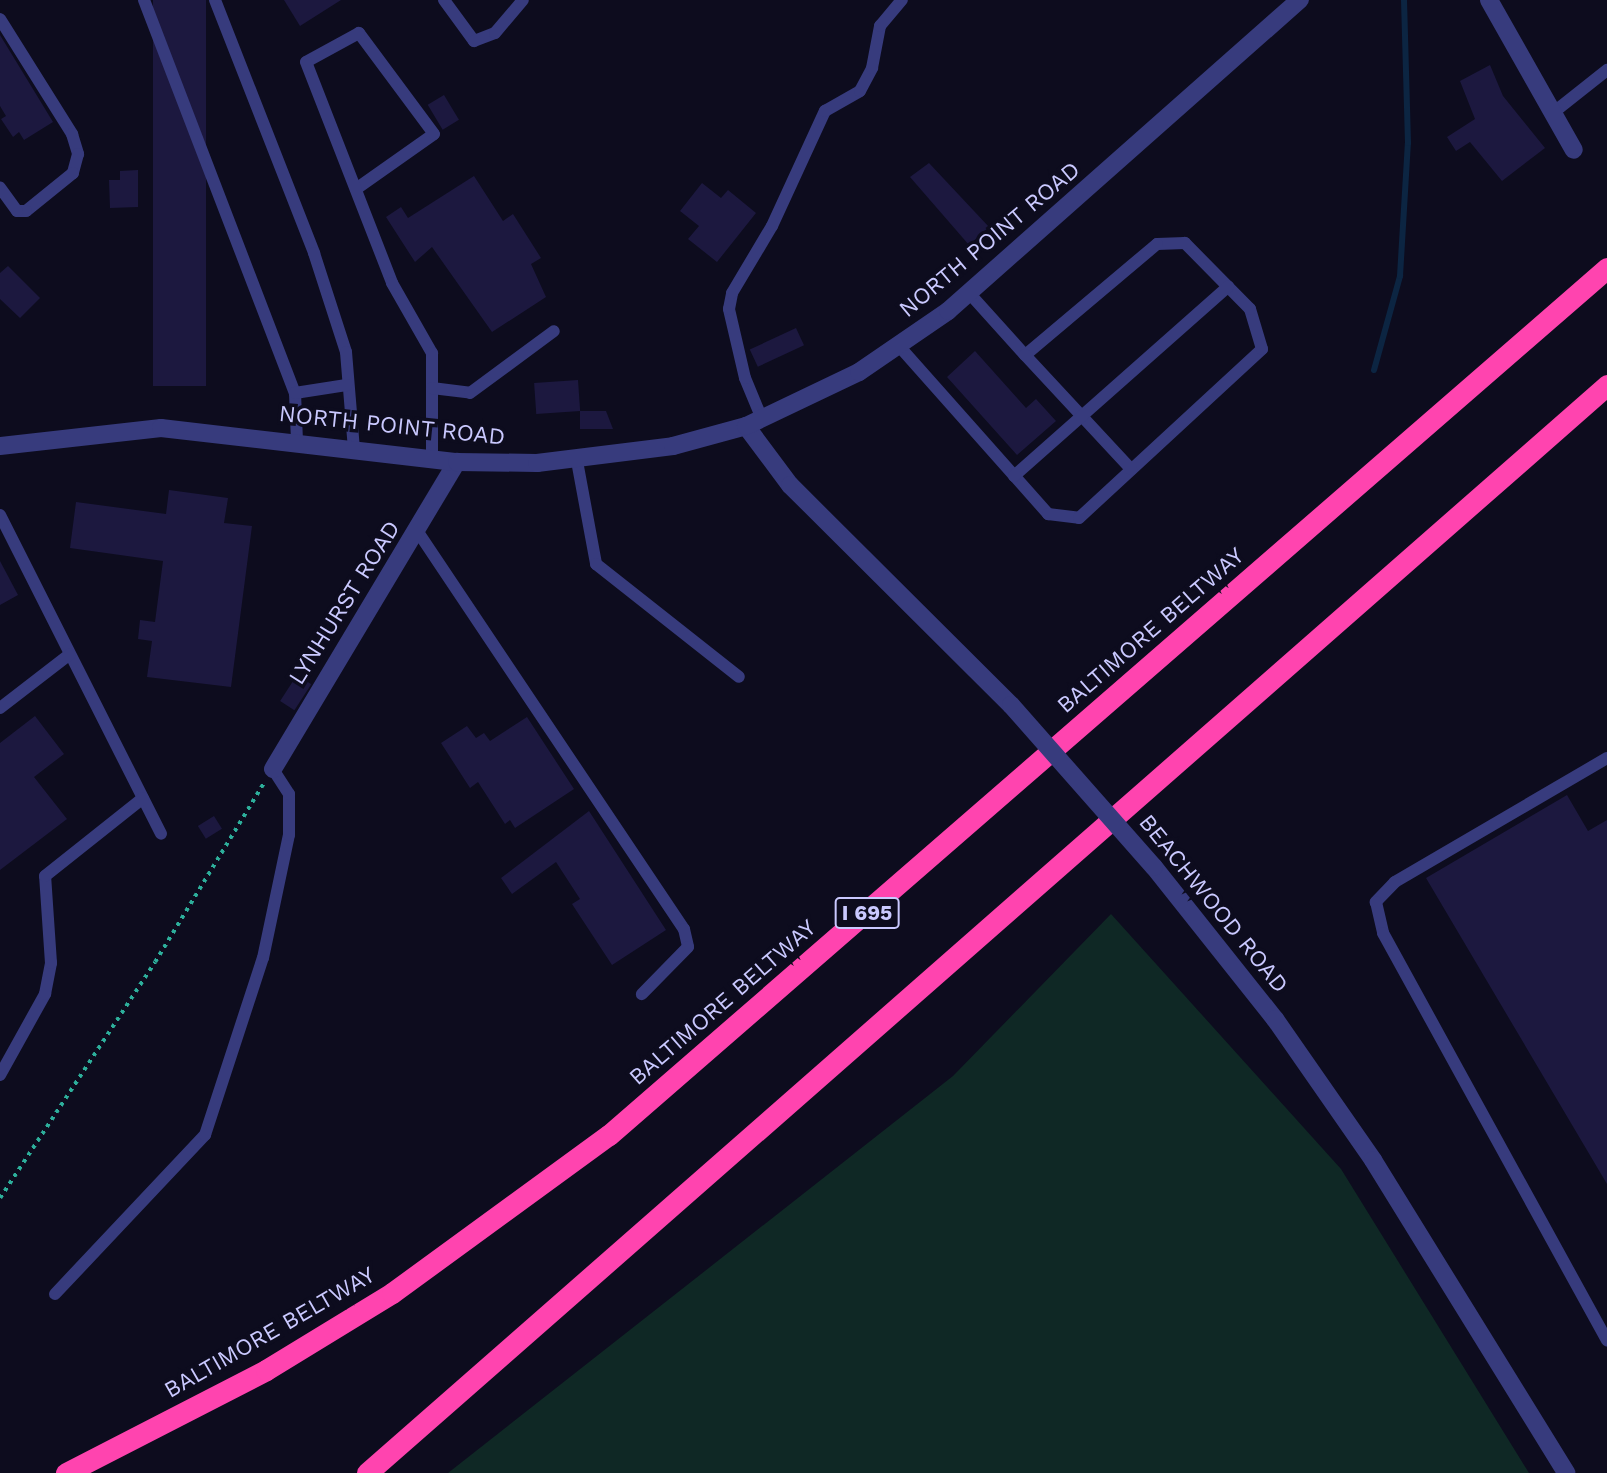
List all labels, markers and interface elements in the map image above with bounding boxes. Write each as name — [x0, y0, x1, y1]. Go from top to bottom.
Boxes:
street label: NORTH POINT ROAD — [894, 156, 1086, 324]
street label: NORTH POINT ROAD — [277, 400, 507, 452]
street label: LYNHURST ROAD — [283, 516, 407, 690]
street label: BALTIMORE BELTWAY — [1052, 542, 1250, 720]
street label: BEACHWOOD ROAD — [1133, 809, 1293, 999]
road number: I 695 — [834, 895, 900, 930]
street label: BALTIMORE BELTWAY — [624, 914, 822, 1092]
street label: BALTIMORE BELTWAY — [160, 1261, 380, 1405]

